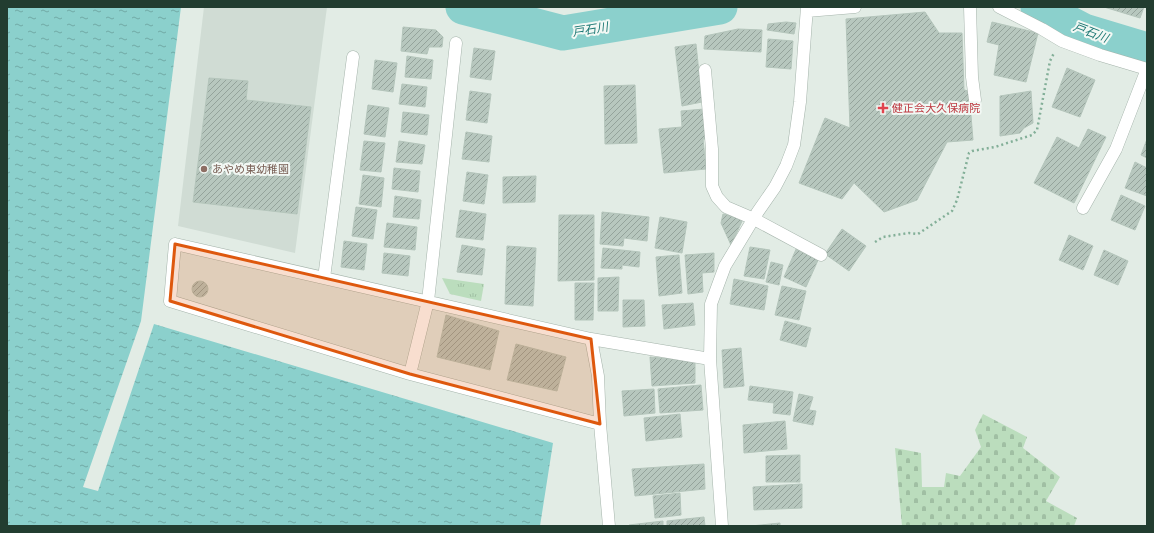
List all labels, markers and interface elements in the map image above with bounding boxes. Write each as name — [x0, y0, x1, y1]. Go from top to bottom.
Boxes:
water label: 戸石川 — [571, 18, 611, 39]
water label: 戸石川 — [1072, 19, 1112, 46]
place label: 健正会大久保病院 — [892, 101, 980, 115]
marker: 健正会大久保病院 — [877, 102, 889, 114]
place label: あやめ東幼稚園 — [212, 162, 289, 176]
marker: あやめ東幼稚園 — [199, 164, 209, 174]

